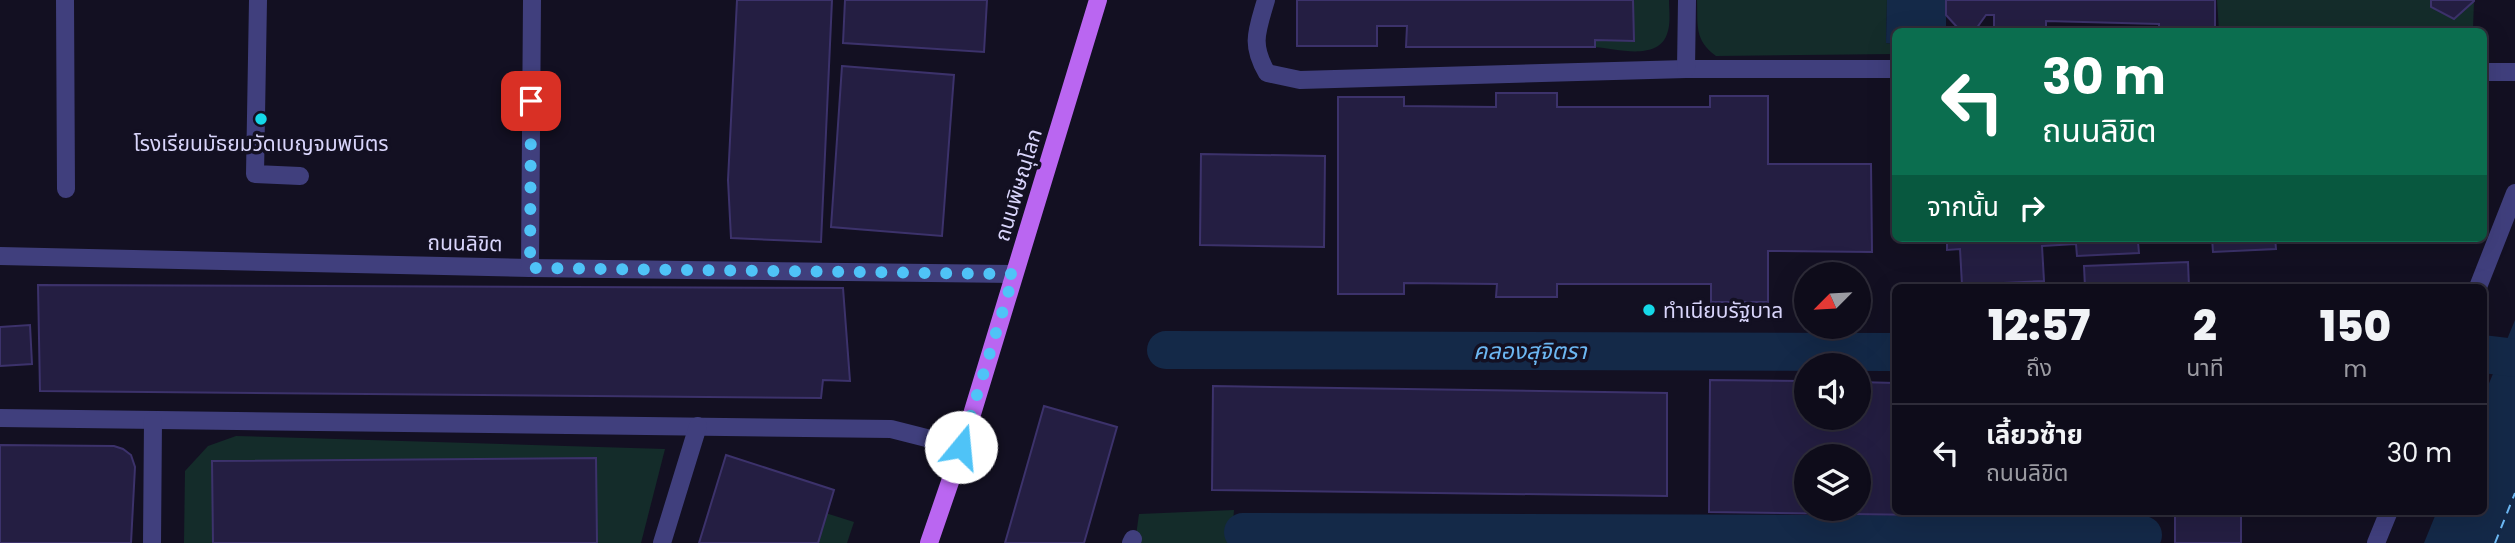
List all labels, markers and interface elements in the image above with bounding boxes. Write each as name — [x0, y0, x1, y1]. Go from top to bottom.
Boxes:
text: 30 m — [2042, 43, 2166, 111]
icon: left — [1927, 56, 2018, 147]
pin — [501, 71, 561, 131]
icon: arrive — [512, 82, 550, 120]
text: ถนนลิขิต — [2042, 108, 2157, 153]
marker: โรงเรียนมัธยมวัดเบญจมพบิตร — [253, 111, 269, 127]
street label: ถนนพิษณุโลก — [987, 125, 1049, 245]
place label: โรงเรียนมัธยมวัดเบญจมพบิตร — [133, 129, 389, 158]
text: จากนั้น — [1927, 189, 1999, 225]
icon: right — [2013, 189, 2051, 227]
street label: ถนนลิขิต — [427, 228, 503, 258]
north arrow — [1794, 262, 1871, 340]
map controls — [1794, 262, 1871, 521]
place label: ทำเนียบรัฐบาล — [1663, 296, 1783, 325]
text: 12:57 — [1988, 296, 2090, 355]
text: 2 — [2193, 296, 2217, 355]
text: 150 — [2320, 297, 2391, 356]
marker: ทำเนียบรัฐบาล — [1641, 302, 1657, 318]
water label: คลองสุจิตรา — [1473, 335, 1588, 367]
text: ถึง — [2026, 352, 2052, 384]
text: นาที — [2186, 352, 2224, 384]
button: sound — [1794, 353, 1871, 430]
text: m — [2344, 353, 2367, 385]
position arrow — [924, 410, 998, 484]
text: เลี้ยวซ้าย — [1986, 417, 2083, 453]
icon: left — [1927, 434, 1965, 472]
text: 30 m — [2387, 435, 2452, 471]
button: layers — [1794, 444, 1871, 521]
text: ถนนลิขิต — [1986, 457, 2068, 489]

